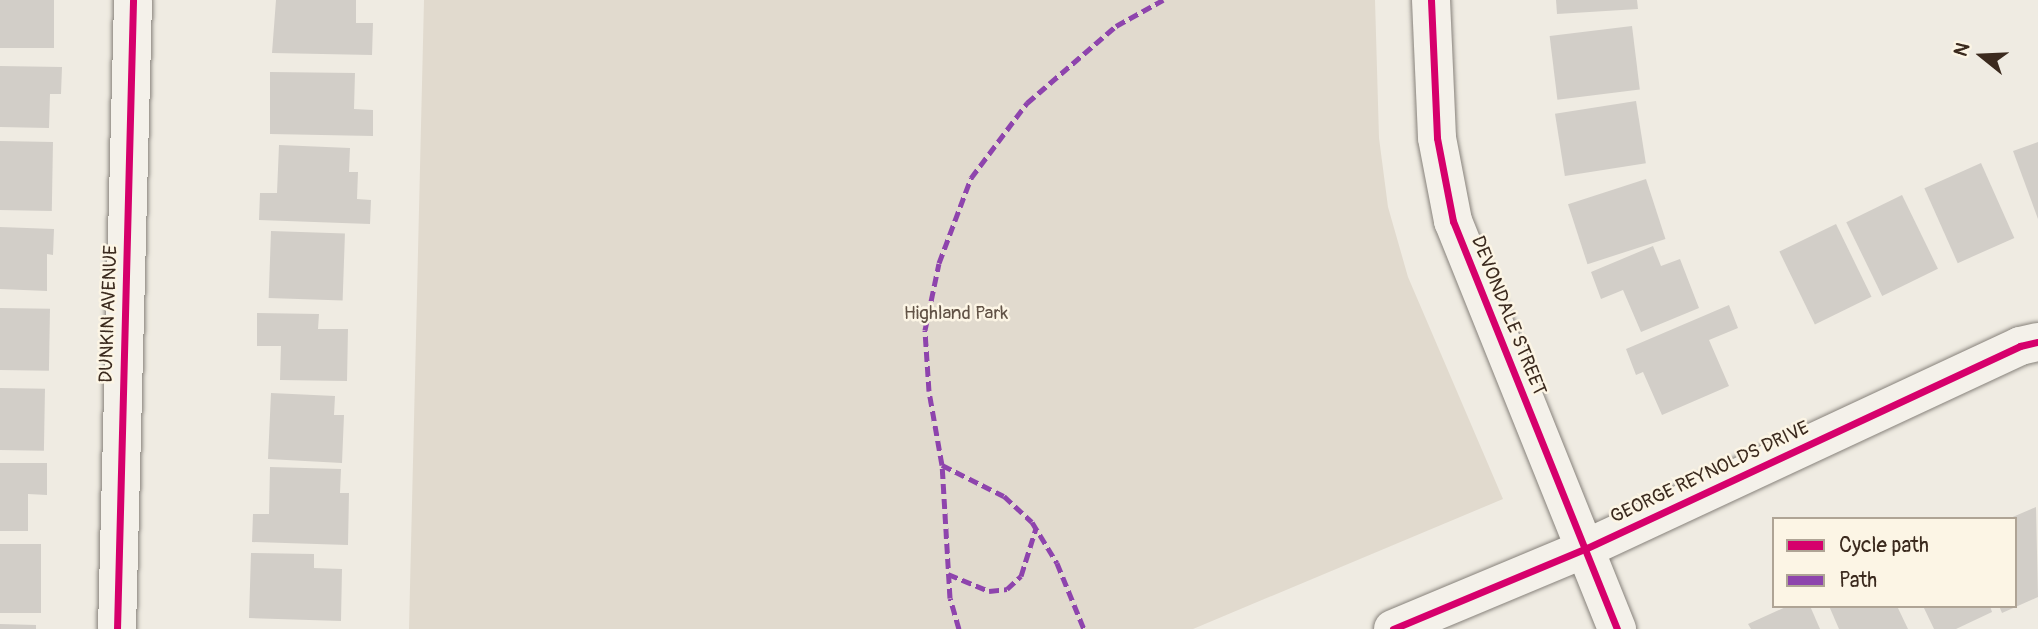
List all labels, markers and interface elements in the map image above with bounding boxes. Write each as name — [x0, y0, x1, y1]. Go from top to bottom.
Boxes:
north arrow — [1947, 21, 2017, 91]
text: N — [1949, 40, 1975, 59]
street label: DEVONDALE STREET — [1466, 233, 1550, 399]
street label: DUNKIN AVENUE — [95, 245, 123, 383]
park label: Highland Park — [904, 303, 1008, 325]
street label: GEORGE REYNOLDS DRIVE — [1607, 417, 1813, 529]
legend — [1772, 517, 2017, 608]
text: Cycle path — [1839, 532, 1929, 559]
text: Path — [1839, 567, 1877, 594]

